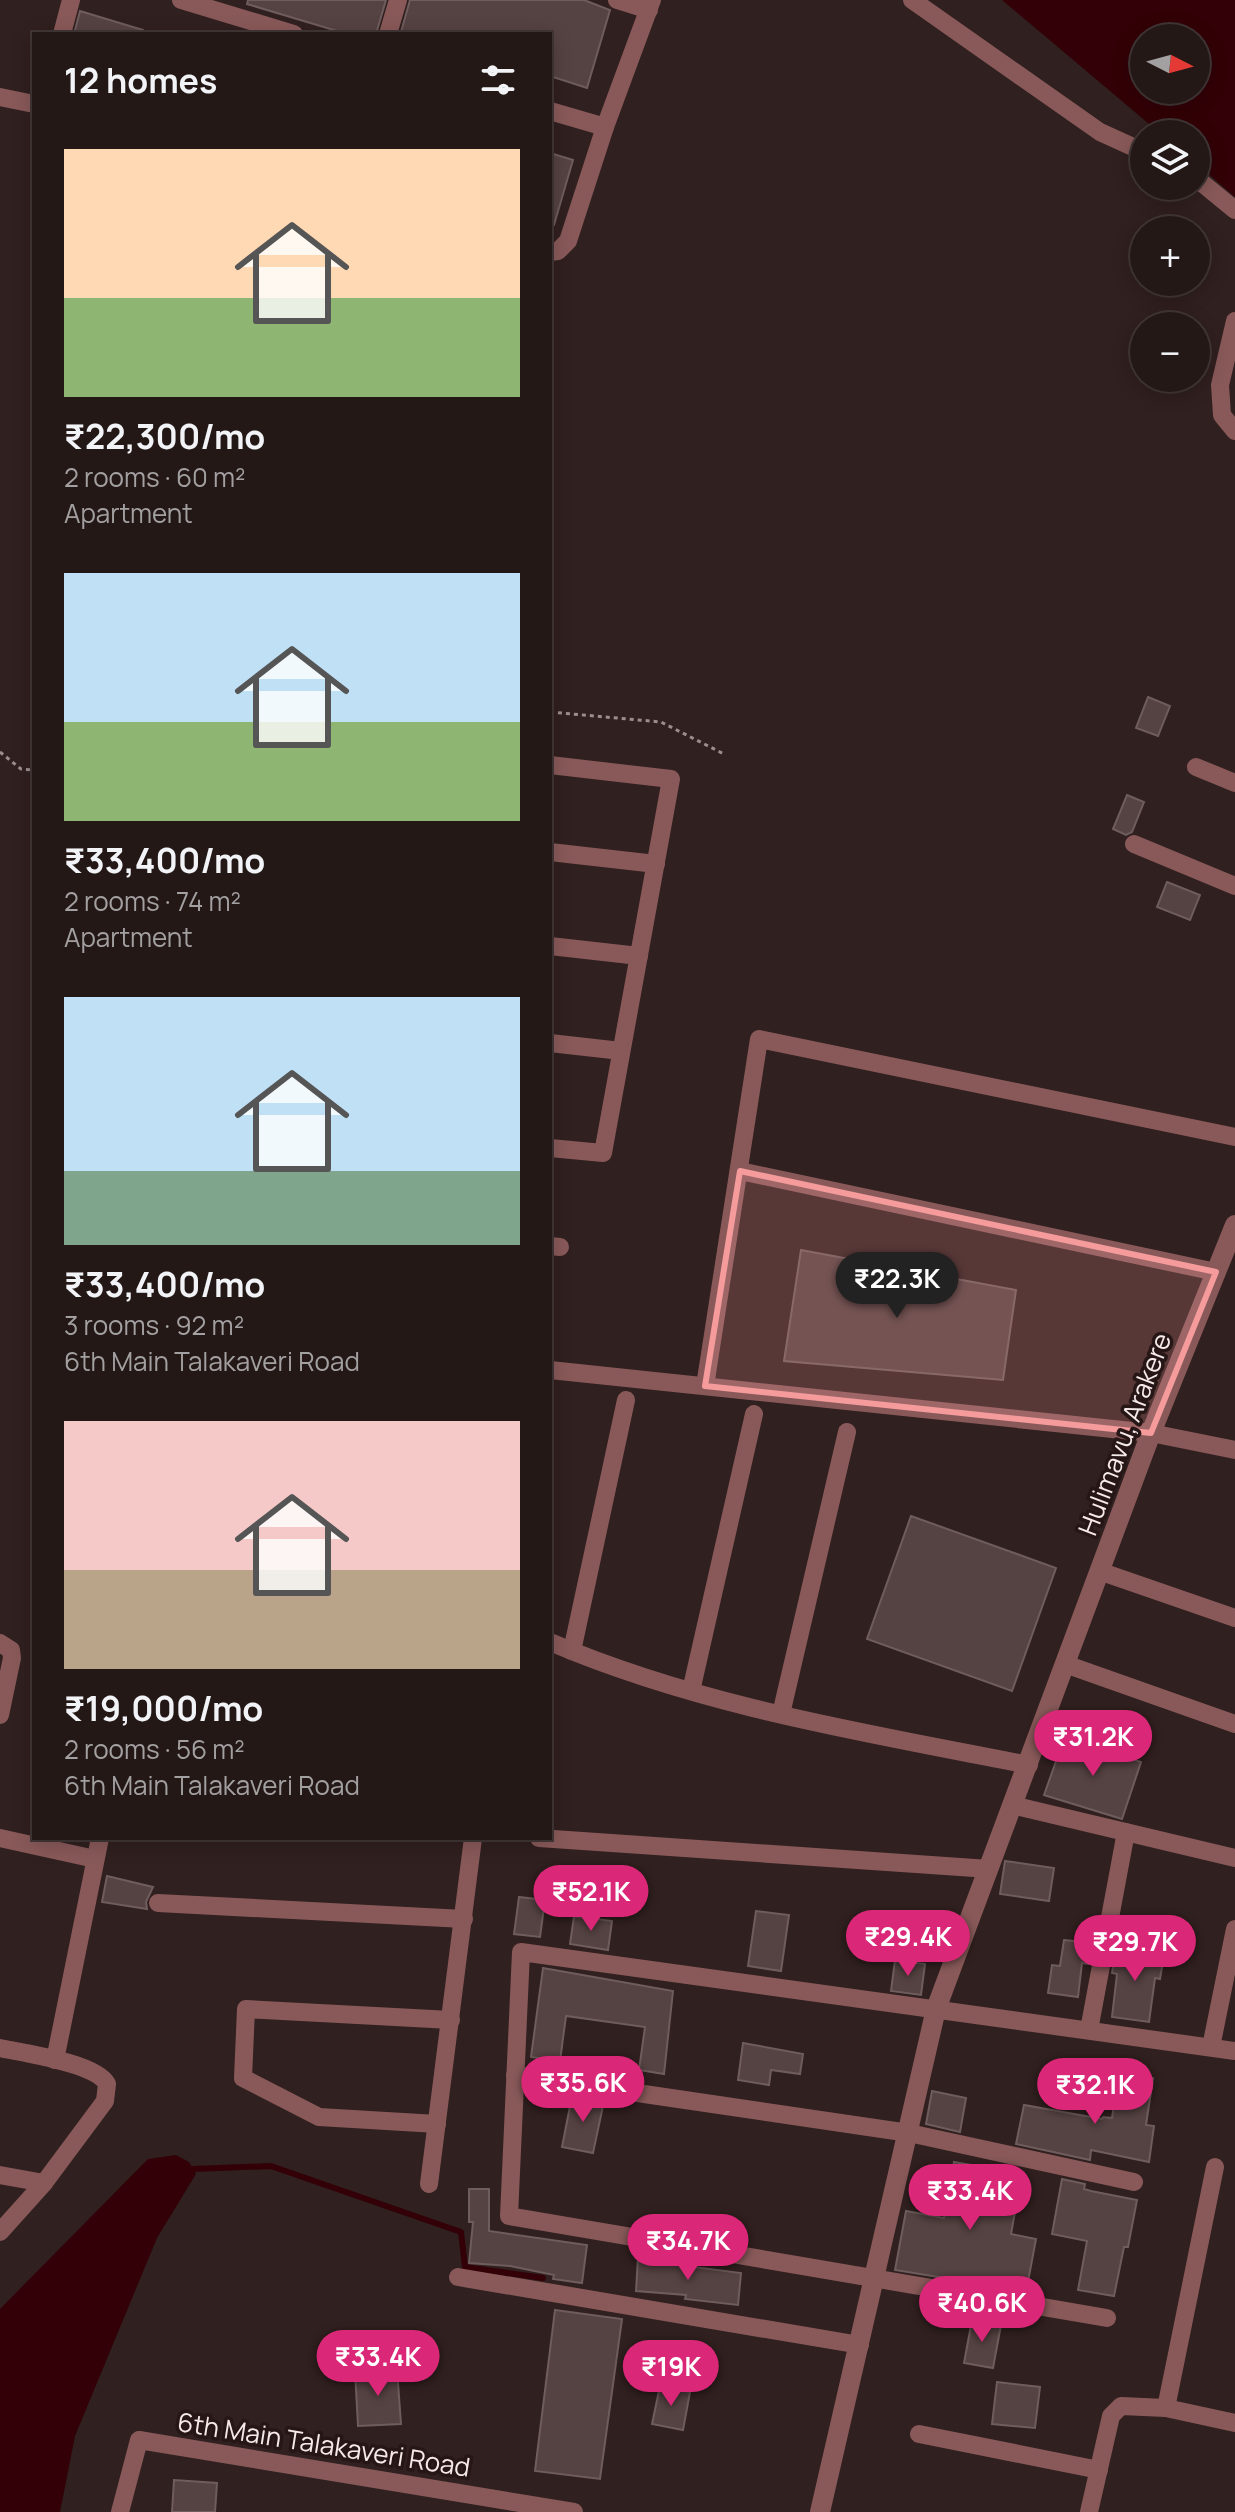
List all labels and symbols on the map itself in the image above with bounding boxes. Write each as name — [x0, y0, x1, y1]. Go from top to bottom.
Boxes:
north arrow — [1130, 24, 1210, 104]
pin: ₹22.3K — [832, 1252, 962, 1320]
street label: Hulimavu, Arakere — [1069, 1328, 1179, 1540]
pin: ₹31.2K — [1028, 1710, 1158, 1778]
pin: ₹52.1K — [526, 1865, 656, 1933]
pin: ₹29.4K — [843, 1910, 973, 1978]
pin: ₹29.7K — [1070, 1915, 1200, 1983]
pin: ₹35.6K — [518, 2056, 648, 2124]
pin: ₹32.1K — [1030, 2058, 1160, 2126]
pin: ₹33.4K — [905, 2164, 1035, 2232]
pin: ₹34.7K — [623, 2214, 753, 2282]
pin: ₹40.6K — [917, 2276, 1047, 2344]
pin: ₹33.4K — [313, 2330, 443, 2398]
pin: ₹19K — [624, 2340, 718, 2408]
street label: 6th Main Talakaveri Road — [175, 2403, 473, 2485]

